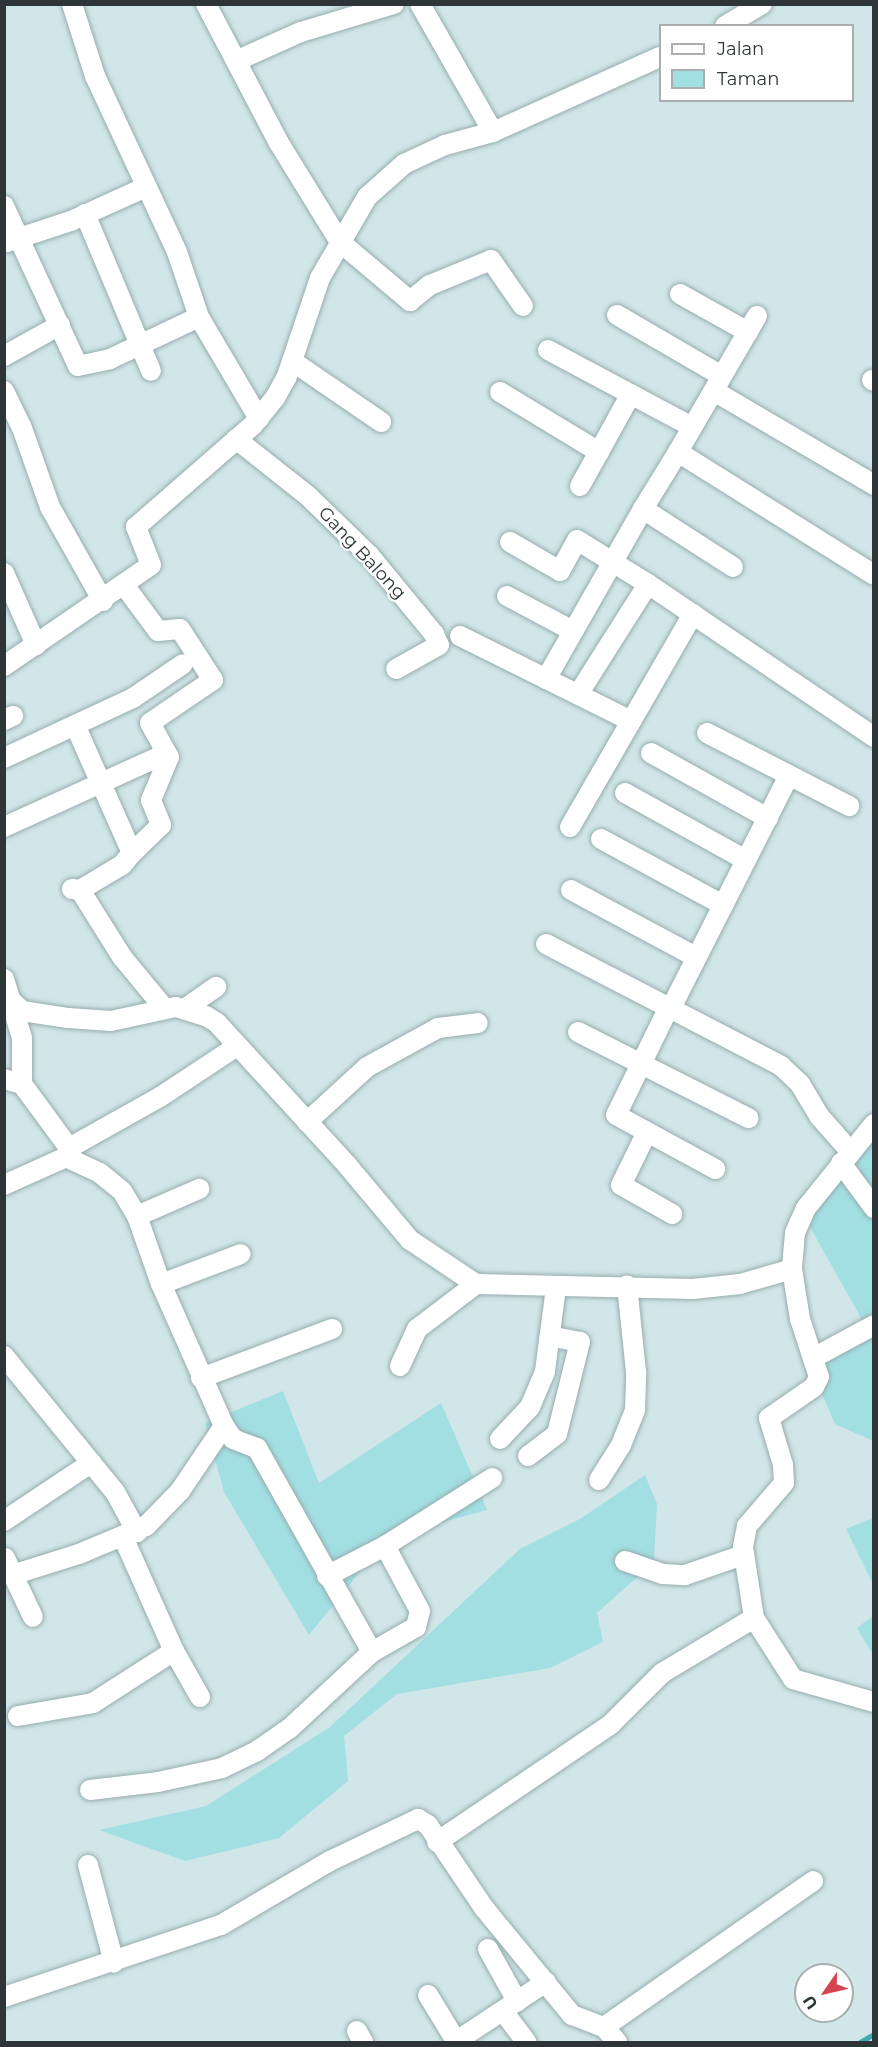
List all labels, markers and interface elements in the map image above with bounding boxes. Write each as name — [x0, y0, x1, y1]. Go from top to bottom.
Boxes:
legend — [659, 24, 854, 102]
text: Jalan — [717, 38, 764, 60]
text: Taman — [717, 68, 779, 90]
street label: Gang Balong — [314, 502, 410, 604]
north arrow — [794, 1963, 854, 2023]
text: U — [799, 1992, 822, 2013]

